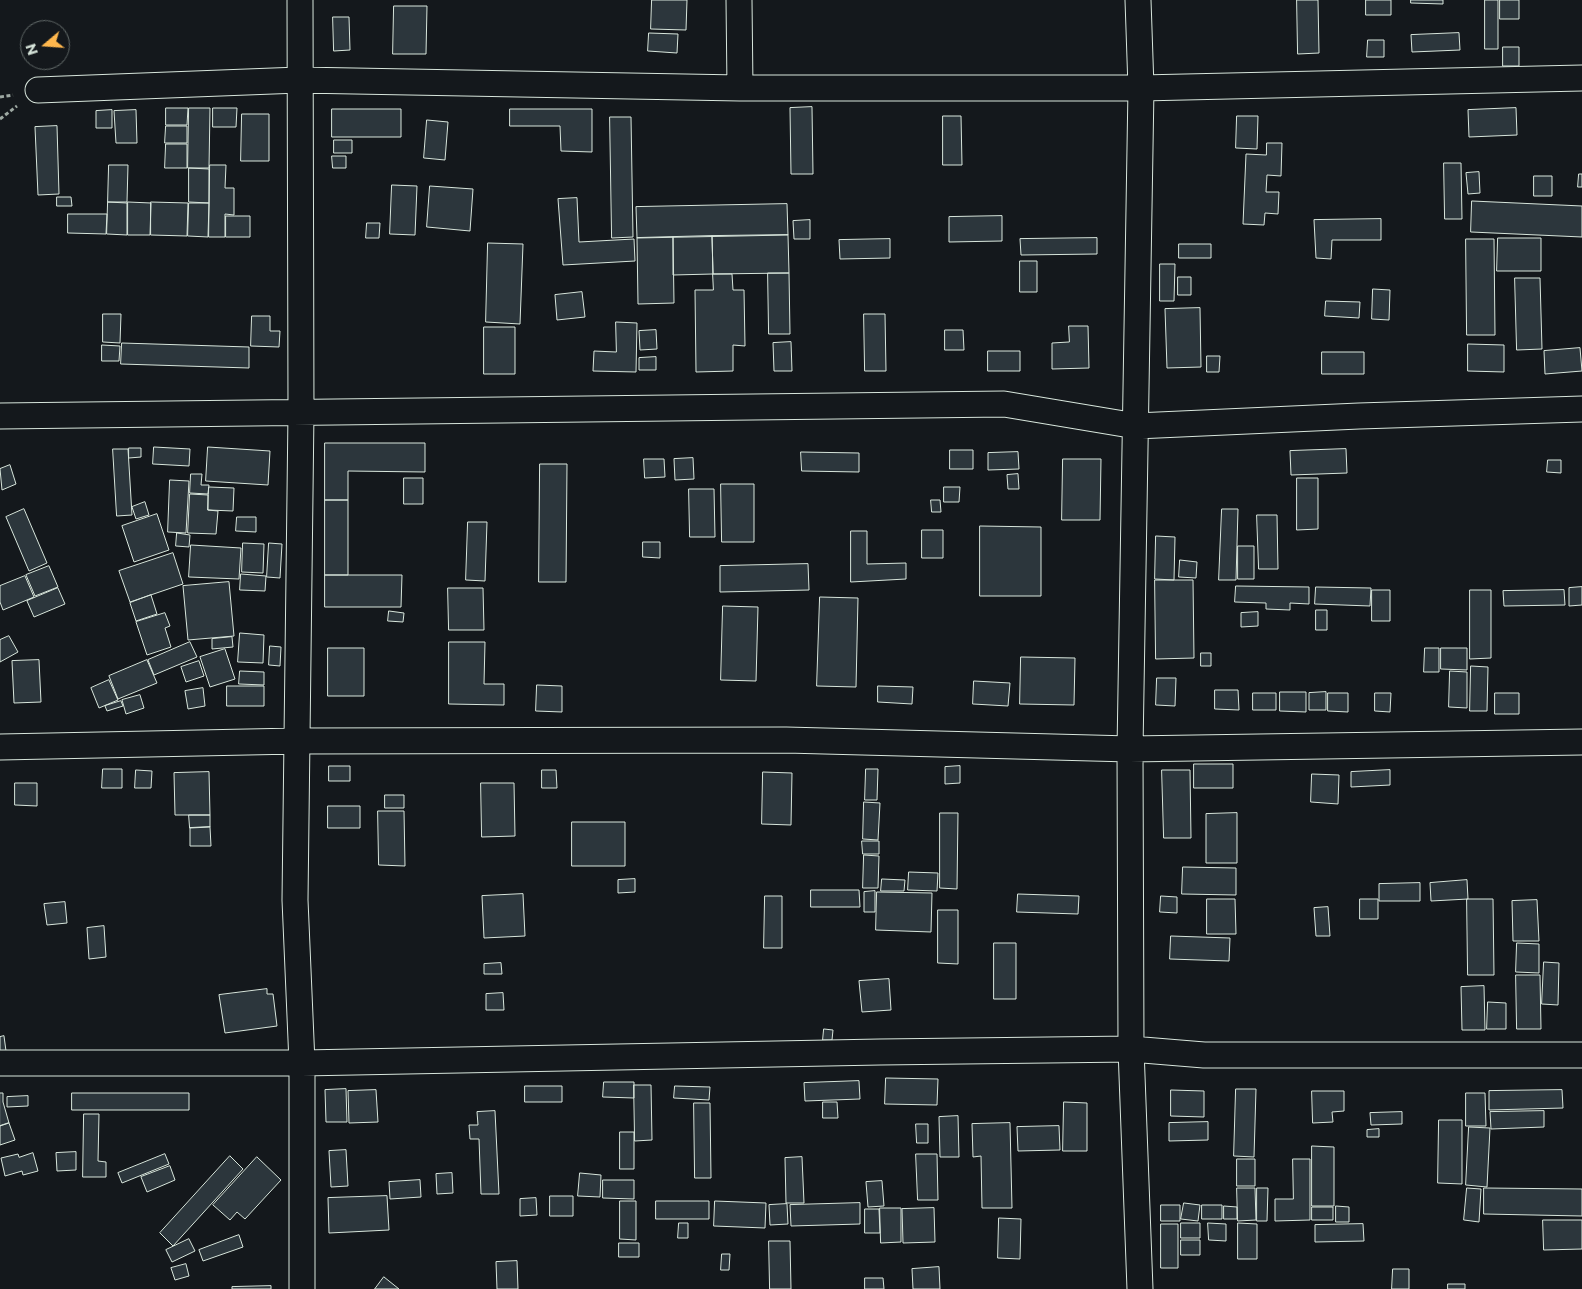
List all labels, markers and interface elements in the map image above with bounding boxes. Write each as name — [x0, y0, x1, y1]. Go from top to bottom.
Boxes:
north arrow — [20, 20, 70, 70]
text: N — [21, 41, 42, 57]

